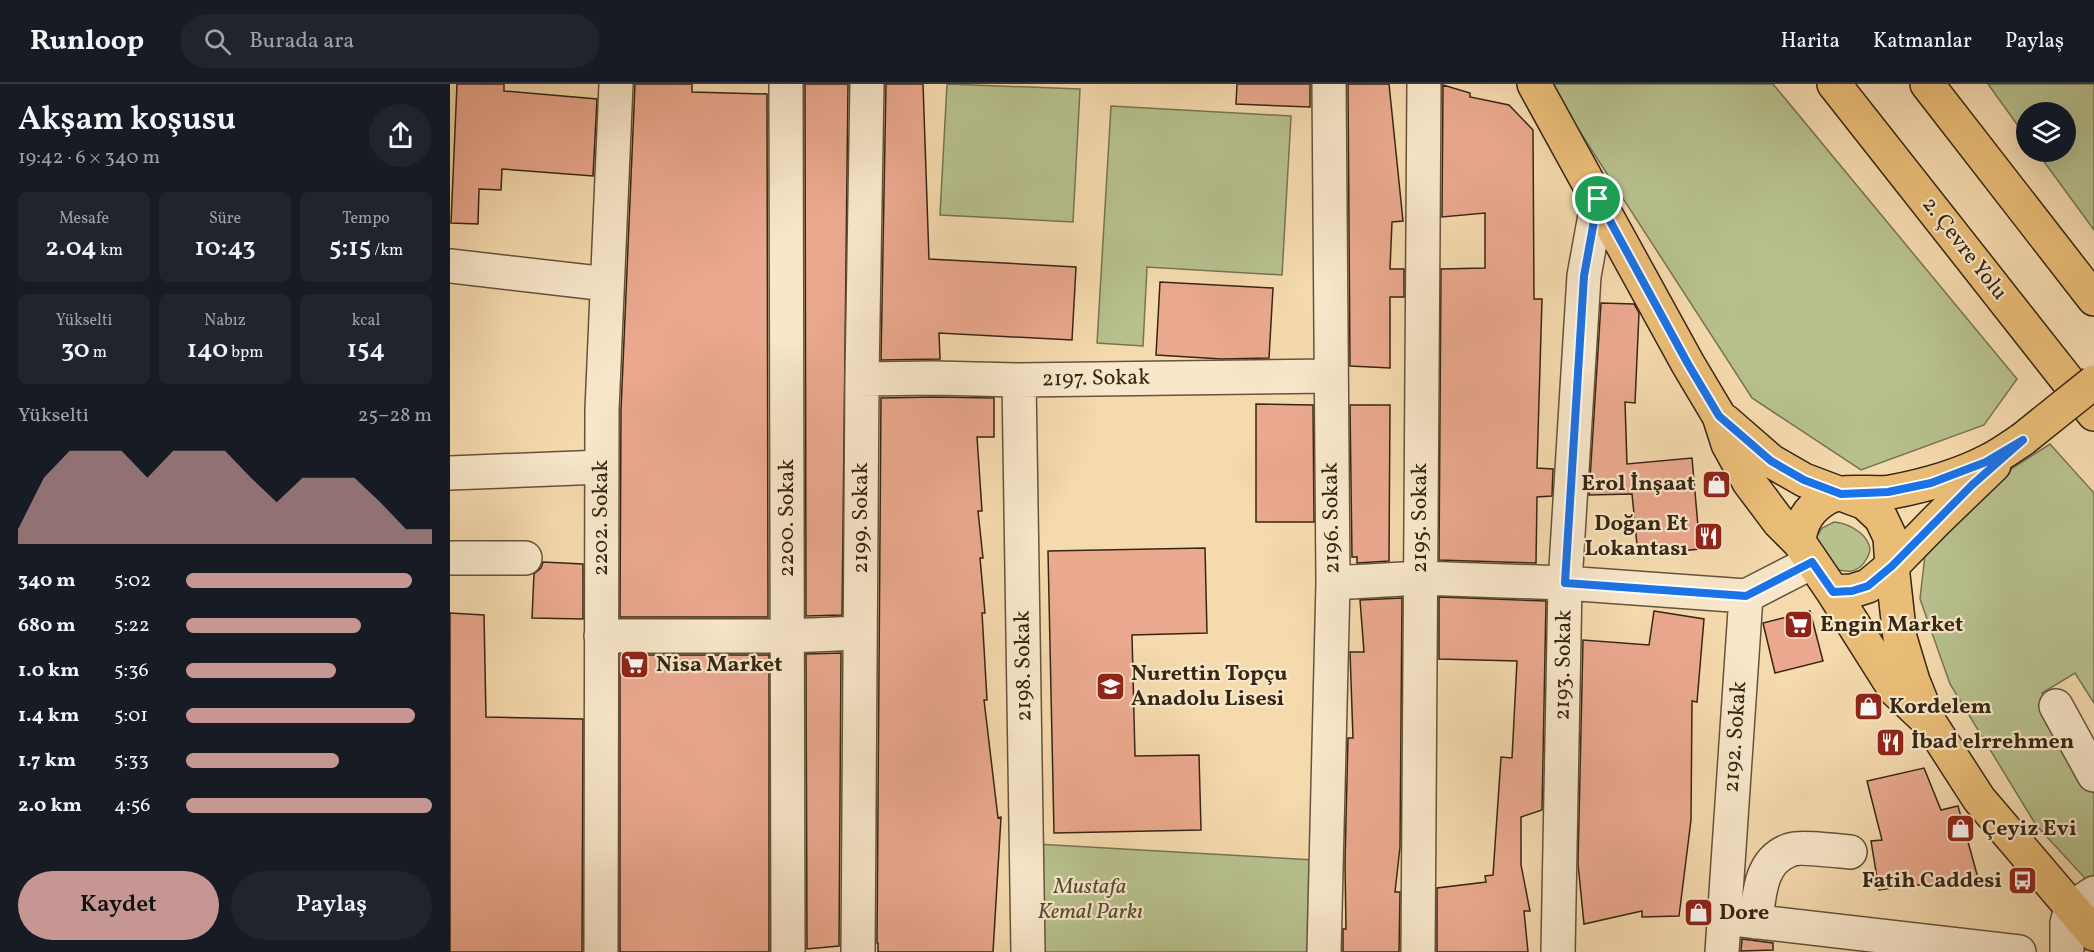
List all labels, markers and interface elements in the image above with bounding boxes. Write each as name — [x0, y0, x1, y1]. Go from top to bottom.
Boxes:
search box — [180, 14, 600, 68]
text: Runloop — [30, 22, 144, 61]
icon: search — [201, 25, 234, 58]
text: Burada ara — [249, 26, 354, 57]
text: Harita — [1781, 27, 1840, 56]
text: Katmanlar — [1873, 27, 1972, 56]
text: Paylaş — [2005, 27, 2064, 56]
text: Akşam koşusu — [18, 98, 236, 144]
map controls — [2016, 102, 2076, 162]
button: layers — [2016, 102, 2076, 162]
button: share — [369, 104, 432, 167]
text: 19:42 · 6 × 340 m — [18, 144, 160, 172]
pin — [1572, 173, 1623, 224]
icon: arrive — [1581, 182, 1614, 215]
street label: 2. Çevre Yolu — [1914, 191, 2014, 307]
text: Mesafe — [59, 208, 109, 230]
text: Süre — [209, 208, 241, 230]
text: Tempo — [342, 208, 390, 230]
text: 2.04 — [45, 230, 97, 266]
text: 10:43 — [194, 230, 256, 266]
text: 5:15 — [329, 230, 371, 266]
text: km — [97, 240, 123, 262]
text: /km — [371, 240, 403, 262]
text: Yükselti — [56, 310, 112, 332]
text: Nabız — [204, 310, 246, 332]
text: kcal — [352, 310, 380, 332]
text: 30 — [61, 332, 90, 368]
text: 140 — [187, 332, 228, 368]
text: 154 — [347, 332, 385, 368]
text: m — [90, 342, 107, 364]
text: bpm — [228, 342, 263, 364]
street label: 2197. Sokak — [1042, 363, 1150, 395]
text: Yükselti — [18, 402, 89, 430]
text: 25–28 m — [358, 402, 432, 430]
street label: 2200. Sokak — [772, 459, 803, 577]
street label: 2202. Sokak — [586, 460, 617, 576]
street label: 2199. Sokak — [846, 462, 877, 574]
street label: 2196. Sokak — [1316, 462, 1348, 574]
street label: 2195. Sokak — [1405, 463, 1436, 573]
shop icon: Erol İnşaat — [1700, 468, 1732, 500]
place label: Erol İnşaat — [1581, 469, 1695, 500]
place label: Doğan Et Lokantası — [1585, 509, 1688, 565]
restaurant icon: Doğan Et Lokantası — [1693, 521, 1725, 553]
text: 340 m — [18, 567, 76, 595]
text: 5:02 — [114, 567, 151, 595]
street label: 2193. Sokak — [1548, 609, 1580, 721]
supermarket icon: Engin Market — [1783, 609, 1815, 641]
street label: 2198. Sokak — [1008, 610, 1040, 722]
place label: Engin Market — [1820, 610, 1963, 641]
text: 680 m — [18, 612, 76, 640]
text: 5:22 — [114, 612, 150, 640]
supermarket icon: Nisa Market — [619, 649, 651, 681]
place label: Nisa Market — [656, 650, 783, 681]
text: 1.0 km — [18, 657, 80, 685]
text: 5:36 — [114, 657, 149, 685]
place label: Nurettin Topçu Anadolu Lisesi — [1131, 659, 1287, 715]
school or university icon: Nurettin Topçu Anadolu Lisesi — [1094, 671, 1126, 703]
street label: 2192. Sokak — [1717, 680, 1755, 794]
shop icon: Kordelem — [1852, 691, 1884, 723]
place label: Kordelem — [1889, 692, 1992, 723]
text: 1.4 km — [18, 702, 79, 730]
text: 5:01 — [114, 702, 148, 730]
restaurant icon: İbad elrrehmen — [1874, 726, 1906, 758]
place label: İbad elrrehmen — [1911, 727, 2074, 758]
text: 1.7 km — [18, 747, 76, 775]
text: 5:33 — [114, 747, 149, 775]
text: 2.0 km — [18, 792, 82, 820]
text: 4:56 — [114, 792, 150, 820]
shop icon: Çeyiz Evi — [1945, 813, 1977, 845]
place label: Çeyiz Evi — [1982, 814, 2077, 845]
bus stop icon: Fatih Caddesi — [2007, 865, 2039, 897]
place label: Fatih Caddesi — [1862, 866, 2002, 897]
button: Kaydet — [18, 871, 219, 940]
button: Paylaş — [231, 871, 432, 940]
park label: Mustafa Kemal Parkı — [1037, 872, 1143, 928]
shop icon: Dore — [1682, 897, 1714, 929]
place label: Dore — [1719, 898, 1769, 929]

